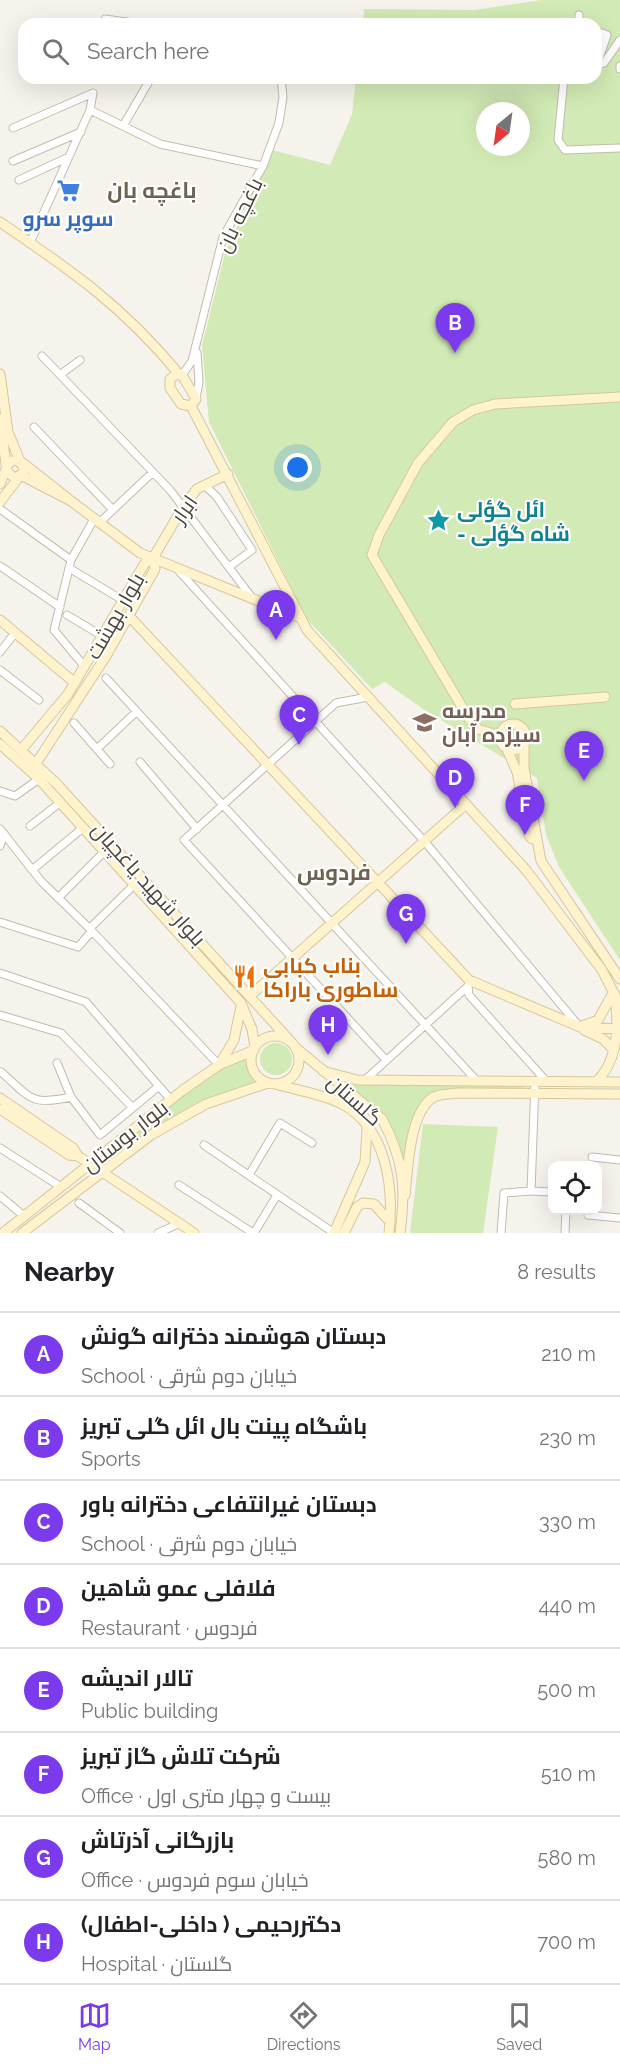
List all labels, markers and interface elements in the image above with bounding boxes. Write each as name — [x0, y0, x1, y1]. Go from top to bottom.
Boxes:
search box — [18, 18, 602, 84]
icon: search — [39, 35, 72, 68]
text: Search here — [87, 38, 209, 64]
north arrow — [476, 102, 530, 156]
street label: باغچه بان — [210, 173, 270, 257]
supermarket icon: سوپر سرو — [55, 177, 81, 203]
district label: باغچه بان — [107, 177, 197, 206]
place label: سوپر سرو — [22, 206, 114, 234]
pin: B — [436, 304, 474, 353]
your location — [283, 453, 312, 482]
street label: ابرار — [165, 490, 202, 529]
place label: ائل گؤلی - شاه گؤلی — [457, 497, 570, 547]
place icon: ائل گؤلی - شاه گؤلی — [426, 508, 452, 534]
street label: بلوار بهشت — [80, 568, 151, 664]
pin: A — [256, 590, 296, 640]
pin: C — [280, 696, 318, 745]
place label: مدرسه سیزده آبان — [442, 698, 541, 747]
school or university icon: مدرسه سیزده آبان — [411, 709, 437, 735]
pin: E — [564, 732, 604, 781]
pin: D — [436, 758, 474, 808]
pin: F — [506, 786, 544, 835]
street label: بلوار شهید یاغچیان — [85, 817, 211, 952]
district label: فردوس — [297, 859, 371, 886]
pin: G — [386, 894, 426, 944]
place label: بناب کبابی ساطوری باراکا — [263, 953, 398, 1003]
restaurant icon: بناب کبابی ساطوری باراکا — [232, 964, 258, 990]
pin: H — [308, 1006, 348, 1055]
street label: گلستان — [322, 1069, 388, 1132]
street label: بلوار بوستان — [77, 1095, 174, 1178]
map controls — [548, 1161, 602, 1215]
button: locate — [548, 1161, 602, 1215]
text: Nearby — [24, 1257, 114, 1287]
text: 8 results — [517, 1260, 596, 1284]
text: دبستان هوشمند دخترانه گونش — [81, 1323, 386, 1349]
text: A — [37, 1342, 50, 1366]
text: 210 m — [541, 1342, 596, 1366]
text: School · خیابان دوم شرقی — [81, 1364, 297, 1388]
text: باشگاه پینت بال ائل گلی تبریز — [81, 1413, 367, 1439]
text: B — [37, 1426, 50, 1450]
text: 230 m — [539, 1426, 596, 1450]
text: Sports — [81, 1447, 141, 1471]
text: دبستان غیرانتفاعی دخترانه باور — [81, 1491, 377, 1517]
text: C — [37, 1510, 50, 1534]
text: 330 m — [539, 1510, 596, 1534]
text: School · خیابان دوم شرقی — [81, 1532, 297, 1556]
text: فلافلی عمو شاهین — [81, 1575, 276, 1601]
text: D — [36, 1594, 51, 1618]
text: 440 m — [538, 1594, 596, 1618]
text: Restaurant · فردوس — [81, 1616, 258, 1640]
text: تالار اندیشه — [81, 1665, 192, 1691]
text: E — [37, 1678, 50, 1702]
text: 500 m — [537, 1678, 596, 1702]
text: Public building — [81, 1699, 218, 1723]
text: شرکت تلاش گاز تبریز — [81, 1743, 281, 1769]
text: F — [38, 1762, 49, 1786]
text: 510 m — [541, 1762, 596, 1786]
text: Office · بیست و چهار متری اول — [81, 1784, 331, 1808]
text: بازرگانی آذرتاش — [81, 1827, 234, 1853]
text: G — [36, 1846, 51, 1870]
text: 580 m — [538, 1846, 596, 1870]
text: Office · خیابان سوم فردوس — [81, 1868, 309, 1892]
text: دکتررحیمی ( داخلی-اطفال) — [81, 1911, 341, 1937]
text: H — [36, 1930, 51, 1954]
text: 700 m — [537, 1930, 596, 1954]
text: Hospital · گلستان — [81, 1952, 232, 1976]
tab: Map — [78, 1999, 111, 2054]
tab: Directions — [267, 1999, 341, 2054]
tab: Saved — [496, 1999, 542, 2054]

